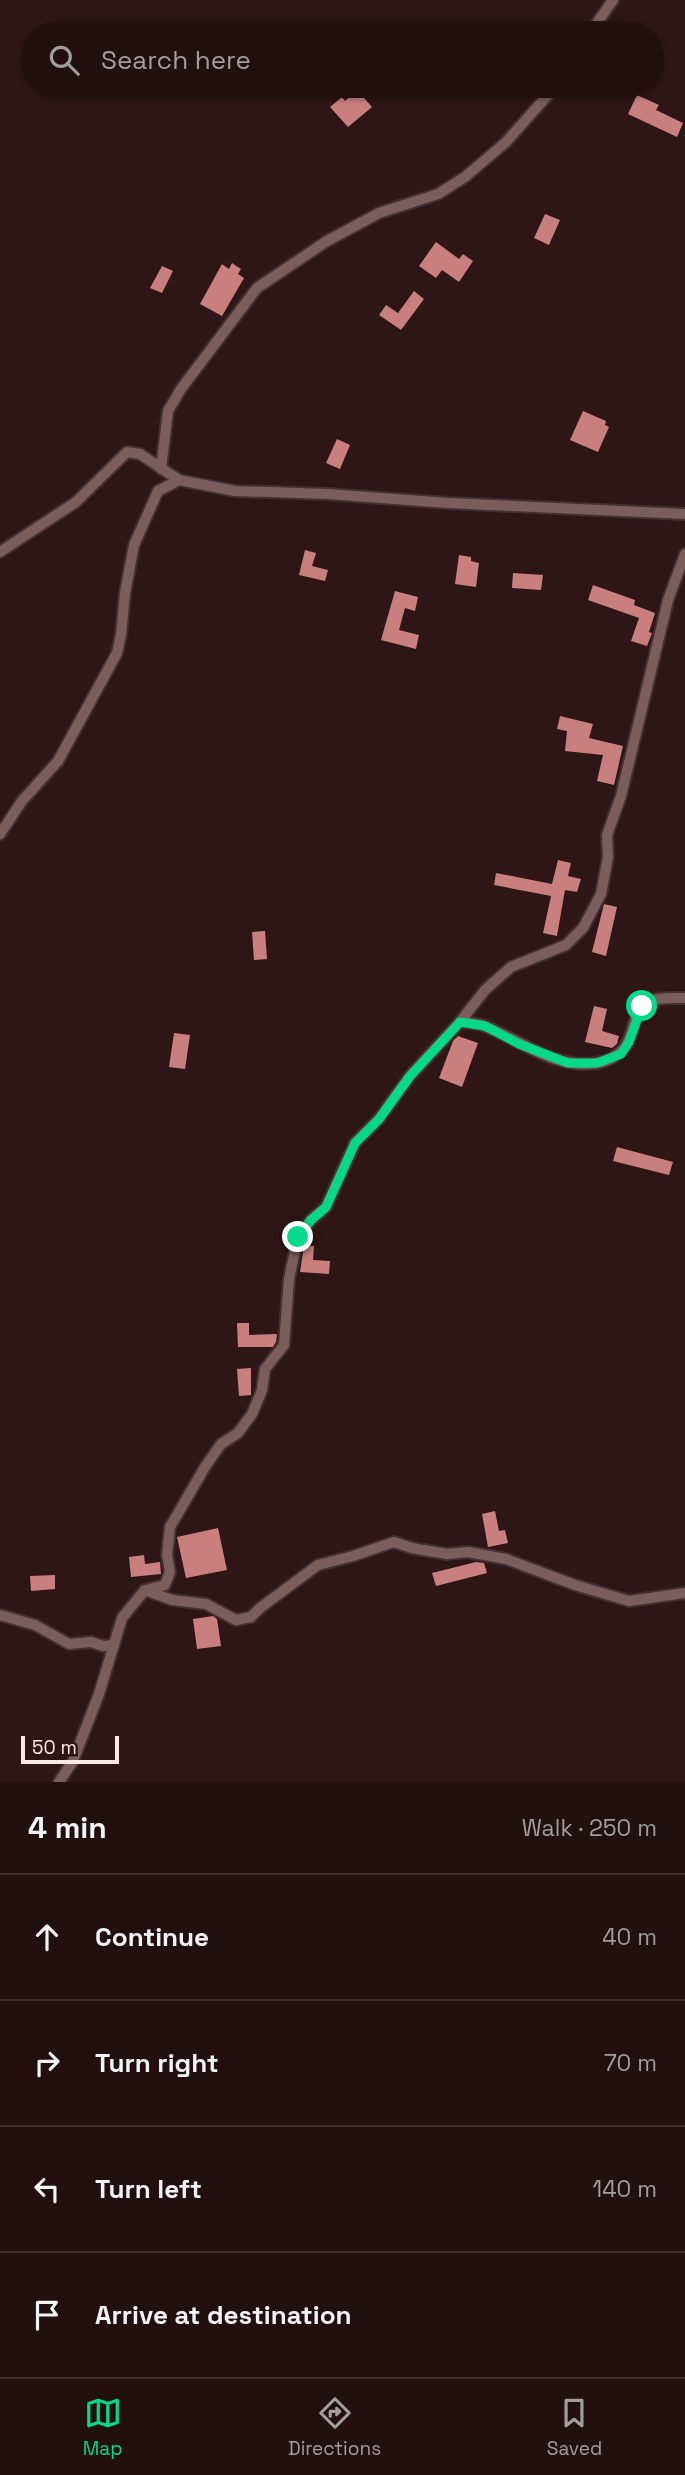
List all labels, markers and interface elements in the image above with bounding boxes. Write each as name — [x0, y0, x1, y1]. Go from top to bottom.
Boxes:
search box — [21, 21, 664, 98]
icon: search — [45, 41, 83, 79]
text: Search here — [101, 43, 251, 77]
route start — [626, 990, 657, 1021]
route end — [282, 1221, 313, 1252]
scale bar — [21, 1733, 119, 1765]
text: 50 m — [32, 1735, 77, 1760]
text: 4 min — [28, 1808, 107, 1847]
text: Walk · 250 m — [522, 1813, 657, 1843]
icon: ahead — [28, 1918, 66, 1956]
text: Continue — [95, 1920, 209, 1954]
text: 40 m — [602, 1922, 657, 1952]
icon: right — [28, 2044, 66, 2082]
text: Turn right — [95, 2046, 219, 2080]
text: 70 m — [604, 2048, 657, 2078]
icon: left — [28, 2170, 66, 2208]
text: Turn left — [95, 2172, 202, 2206]
text: 140 m — [593, 2174, 657, 2204]
icon: arrive — [28, 2296, 66, 2334]
text: Arrive at destination — [95, 2298, 352, 2332]
tab: Map — [83, 2394, 122, 2461]
tab: Directions — [288, 2394, 381, 2461]
tab: Saved — [547, 2394, 602, 2461]

